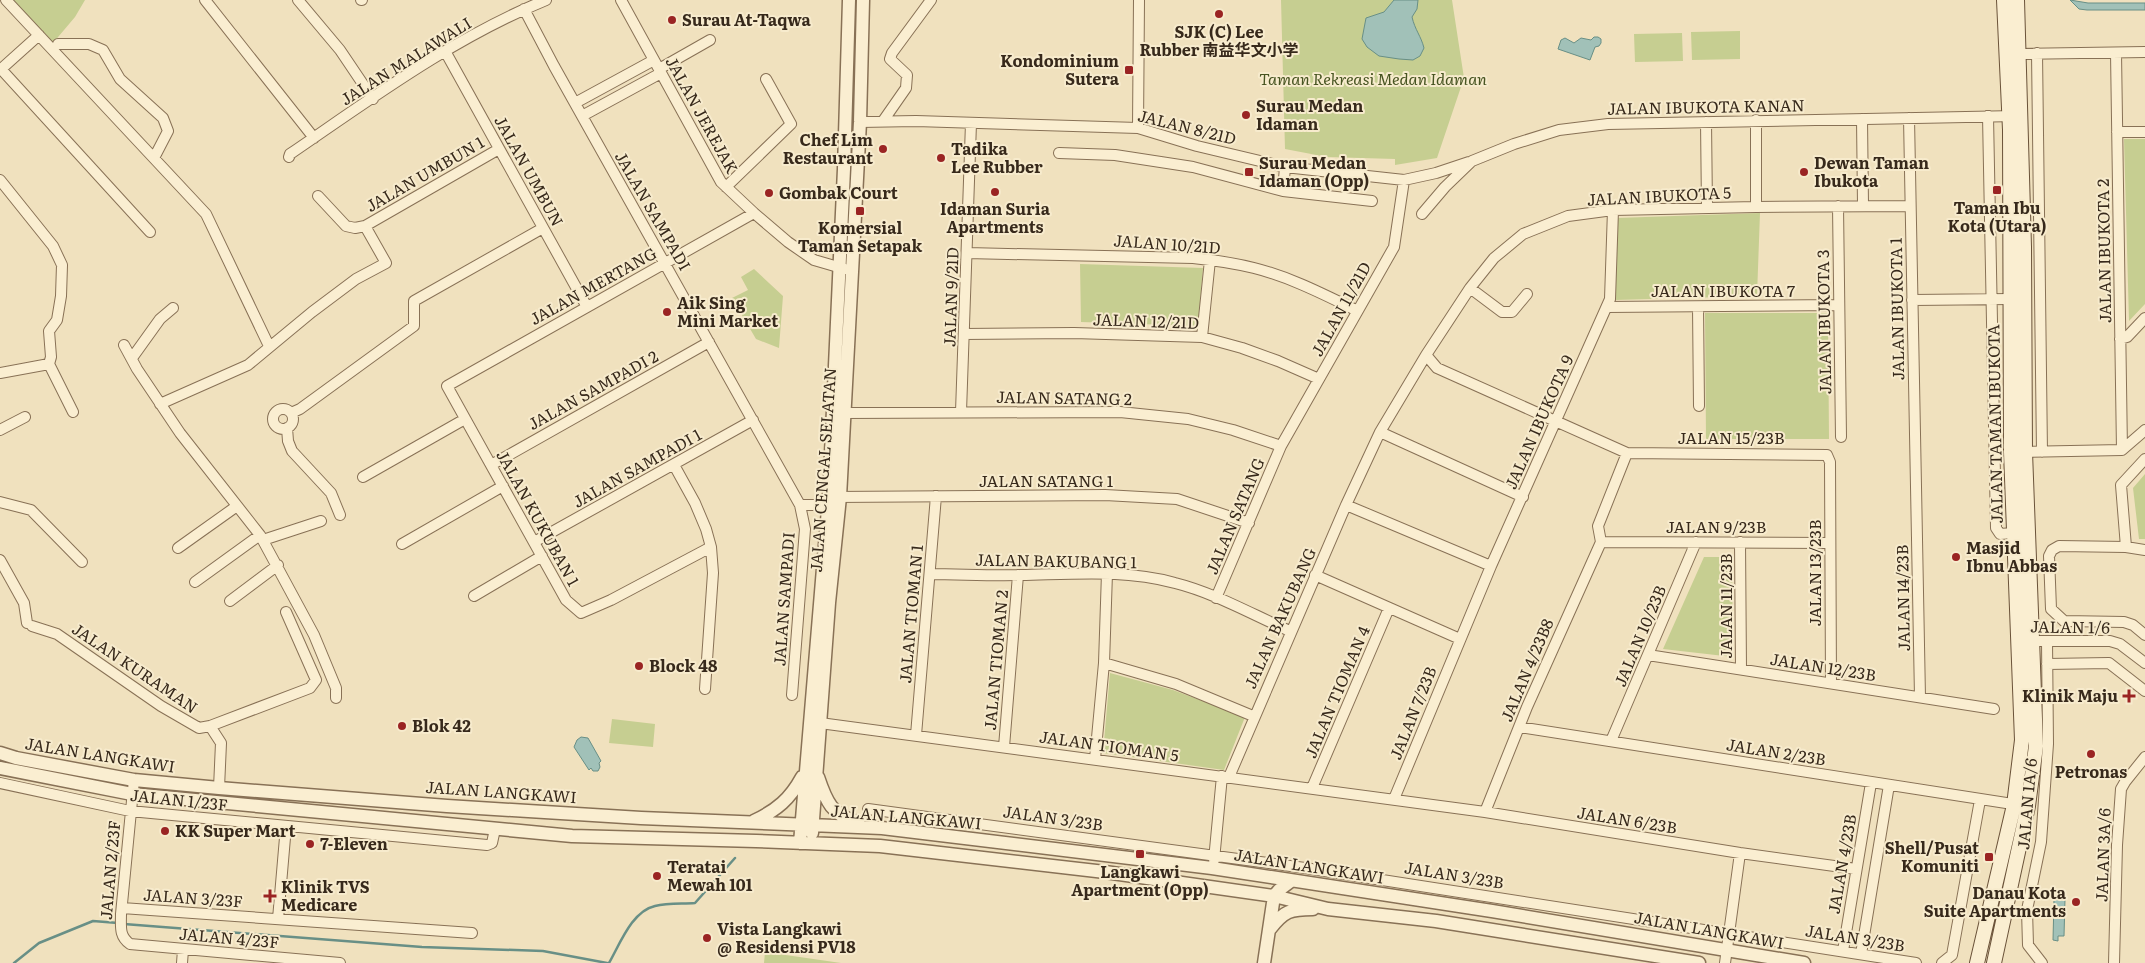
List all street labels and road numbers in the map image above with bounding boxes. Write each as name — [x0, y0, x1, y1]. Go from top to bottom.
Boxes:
street label: JALAN MALAWALI — [335, 10, 476, 110]
street label: JALAN JEREJAK — [661, 52, 745, 177]
street label: JALAN IBUKOTA KANAN — [1607, 92, 1805, 120]
street label: JALAN 8/21D — [1136, 102, 1239, 150]
street label: JALAN UMBUN — [489, 111, 570, 230]
street label: JALAN UMBUN 1 — [361, 129, 489, 217]
street label: JALAN SAMPADI — [610, 146, 698, 275]
street label: JALAN IBUKOTA 5 — [1586, 179, 1732, 211]
street label: JALAN IBUKOTA 2 — [2090, 179, 2116, 323]
street label: JALAN 10/21D — [1113, 227, 1222, 259]
street label: JALAN IBUKOTA 1 — [1883, 237, 1909, 381]
street label: JALAN MERTANG — [525, 240, 660, 330]
street label: JALAN 9/21D — [936, 246, 964, 347]
street label: JALAN IBUKOTA 3 — [1810, 249, 1836, 395]
street label: JALAN 11/21D — [1304, 257, 1376, 360]
street label: JALAN IBUKOTA 7 — [1651, 278, 1795, 302]
street label: JALAN 12/21D — [1092, 306, 1200, 334]
street label: JALAN TAMAN IBUKOTA — [1980, 324, 2008, 524]
street label: JALAN SAMPADI 2 — [523, 343, 662, 435]
street label: JALAN IBUKOTA 9 — [1498, 351, 1578, 493]
street label: JALAN CENGAL SELATAN — [803, 367, 841, 573]
street label: JALAN SATANG 2 — [996, 384, 1132, 410]
street label: JALAN SAMPADI 1 — [568, 421, 706, 513]
street label: JALAN 15/23B — [1678, 425, 1784, 449]
street label: JALAN KUKUBAN 1 — [491, 445, 587, 590]
street label: JALAN SATANG — [1199, 454, 1269, 578]
street label: JALAN SATANG 1 — [979, 468, 1114, 492]
street label: JALAN 9/23B — [1666, 514, 1766, 538]
street label: JALAN 13/23B — [1802, 519, 1826, 627]
street label: JALAN SAMPADI — [766, 531, 800, 667]
street label: JALAN TIOMAN 1 — [892, 543, 928, 684]
street label: JALAN BAKUBANG — [1237, 543, 1321, 692]
street label: JALAN 14/23B — [1889, 544, 1915, 652]
street label: JALAN BAKUBANG 1 — [975, 547, 1138, 573]
street label: JALAN 11/23B — [1713, 553, 1737, 659]
street label: JALAN 10/23B — [1607, 581, 1671, 690]
street label: JALAN TIOMAN 2 — [977, 589, 1013, 731]
street label: JALAN 1/6 — [2030, 613, 2111, 639]
street label: JALAN 4/23B8 — [1494, 614, 1559, 725]
street label: JALAN KURAMAN — [68, 616, 203, 718]
street label: JALAN TIOMAN 4 — [1297, 622, 1375, 761]
street label: JALAN 12/23B — [1768, 646, 1878, 686]
street label: JALAN 7/23B — [1382, 662, 1442, 763]
street label: JALAN TIOMAN 5 — [1038, 723, 1181, 767]
street label: JALAN LANGKAWI — [23, 730, 177, 778]
street label: JALAN 2/23B — [1725, 731, 1828, 771]
street label: JALAN 1A/6 — [2010, 757, 2042, 851]
street label: JALAN LANGKAWI — [425, 774, 578, 808]
street label: JALAN 1/23F — [129, 782, 229, 816]
street label: JALAN LANGKAWI — [830, 797, 983, 835]
street label: JALAN 3/23B — [1002, 798, 1105, 836]
street label: JALAN 6/23B — [1575, 799, 1679, 839]
street label: JALAN 3A/6 — [2088, 807, 2116, 902]
street label: JALAN 4/23B — [1820, 812, 1862, 916]
street label: JALAN 2/23F — [93, 819, 125, 921]
street label: JALAN LANGKAWI — [1232, 841, 1386, 889]
street label: JALAN 3/23B — [1403, 854, 1506, 894]
street label: JALAN 3/23F — [142, 882, 244, 912]
street label: JALAN LANGKAWI — [1632, 904, 1786, 954]
street label: JALAN 3/23B — [1804, 917, 1907, 957]
street label: JALAN 4/23F — [178, 921, 280, 953]

